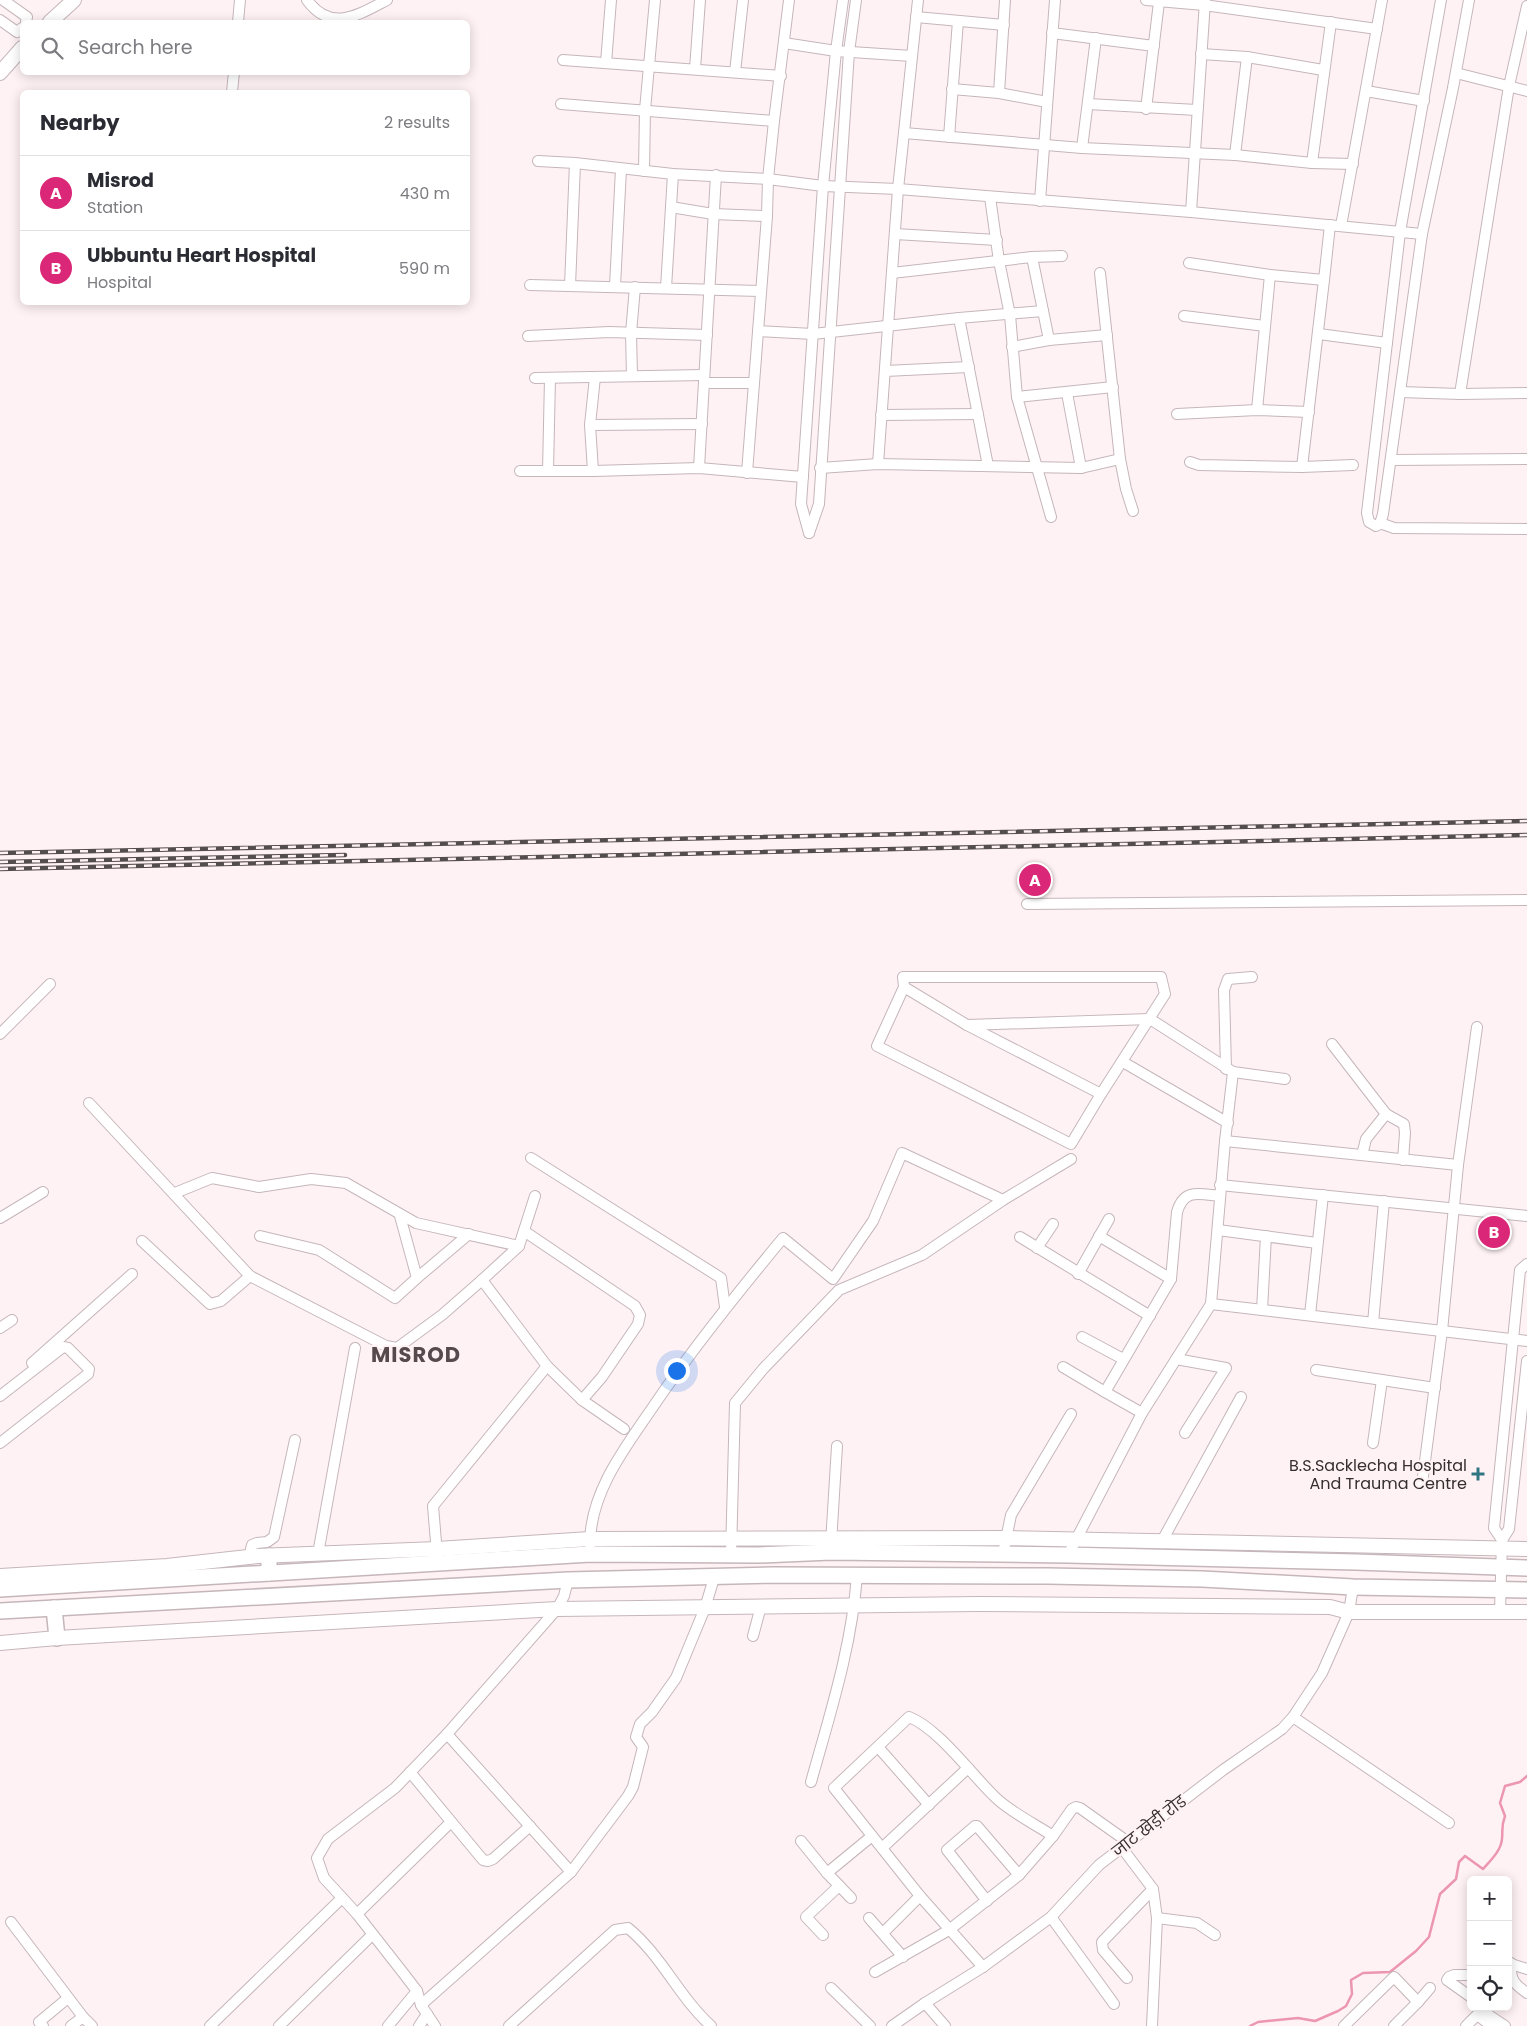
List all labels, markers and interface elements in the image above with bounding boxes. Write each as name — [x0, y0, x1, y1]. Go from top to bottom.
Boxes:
search box — [20, 20, 470, 75]
icon: search — [38, 34, 66, 62]
text: Search here — [78, 34, 192, 61]
text: Nearby — [40, 108, 120, 137]
text: 2 results — [384, 111, 450, 134]
text: Misrod — [87, 167, 154, 194]
text: A — [50, 182, 62, 205]
text: 430 m — [400, 182, 450, 205]
text: Station — [87, 196, 143, 219]
text: Ubbuntu Heart Hospital — [87, 242, 316, 269]
text: B — [51, 257, 61, 280]
text: 590 m — [399, 257, 450, 280]
text: Hospital — [87, 271, 152, 294]
pin: A — [1019, 861, 1051, 899]
pin: B — [1478, 1213, 1510, 1251]
district label: MISROD — [371, 1340, 461, 1369]
your location — [664, 1358, 690, 1384]
place label: B.S.Sacklecha Hospital And Trauma Centre — [1289, 1454, 1467, 1495]
marker: B.S.Sacklecha Hospital And Trauma Centre — [1471, 1467, 1485, 1481]
street label: जाट खेड़ी रोड — [1107, 1790, 1192, 1863]
map controls — [1467, 1876, 1512, 2011]
button: + — [1467, 1876, 1512, 1921]
button: − — [1467, 1921, 1512, 1966]
button: locate — [1467, 1966, 1512, 2011]

